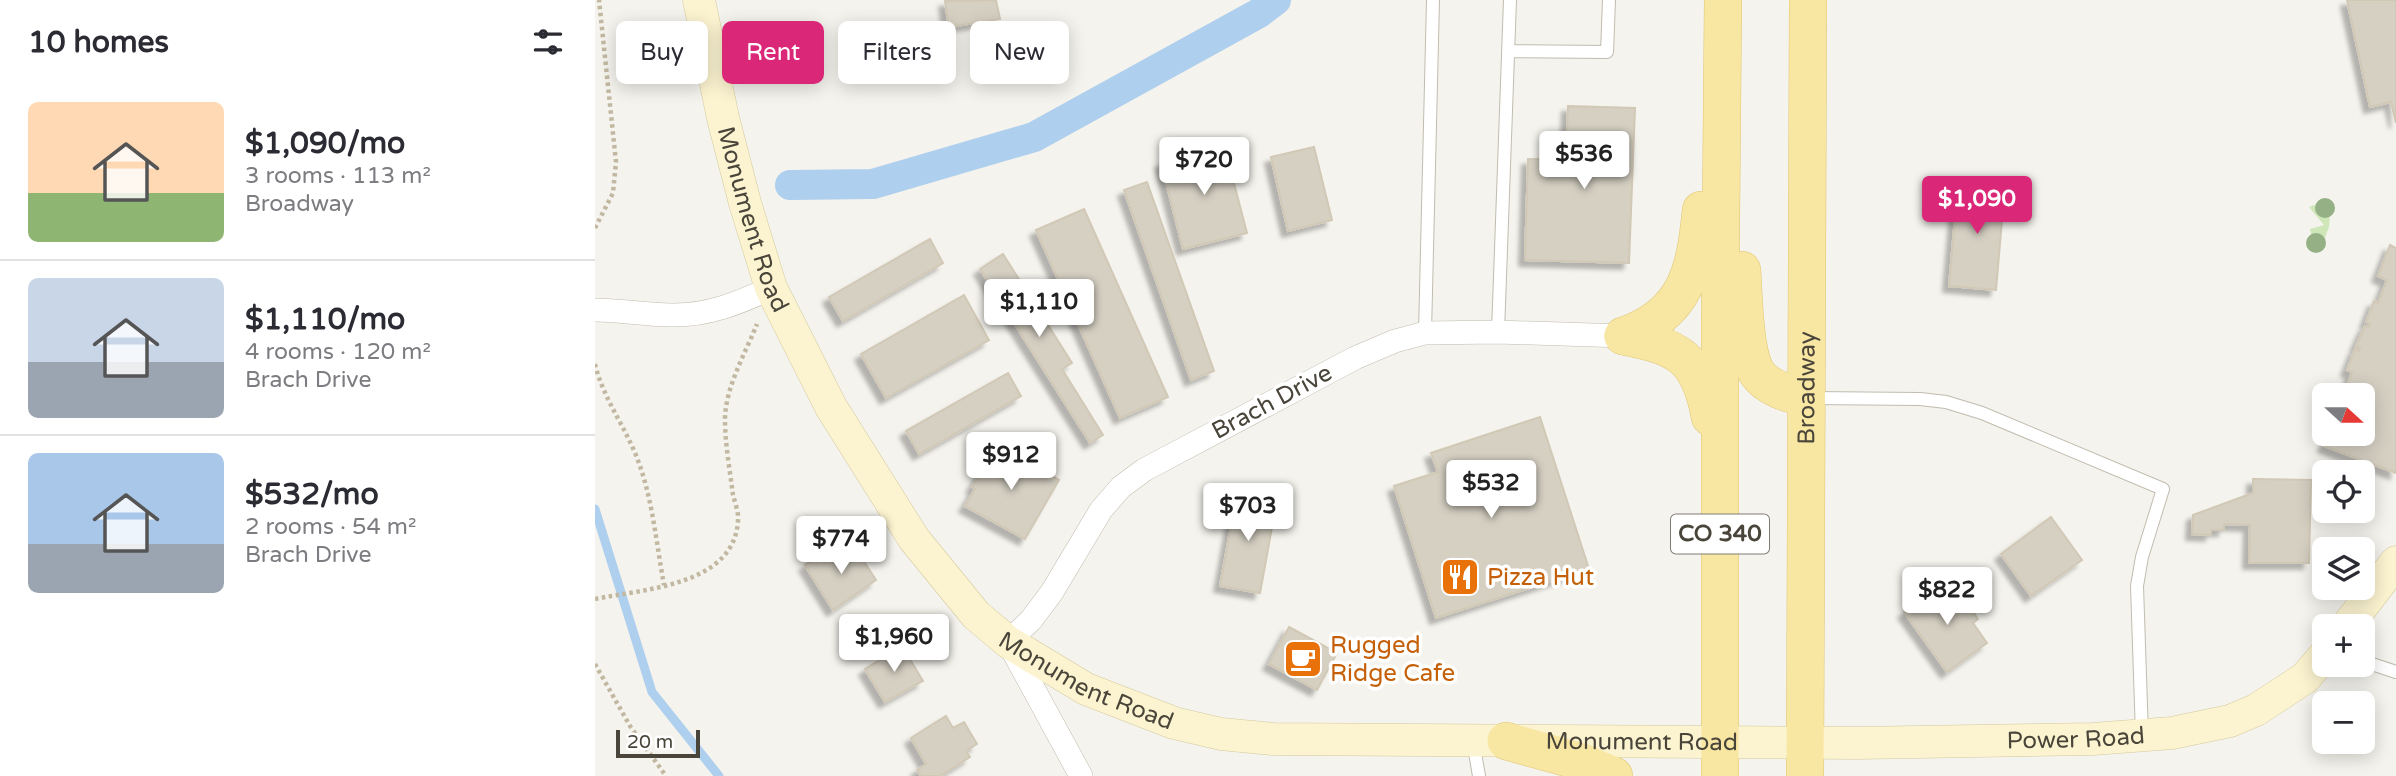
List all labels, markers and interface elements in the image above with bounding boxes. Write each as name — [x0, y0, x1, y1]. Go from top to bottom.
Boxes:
chip: Buy — [616, 21, 708, 84]
chip: Rent — [722, 21, 824, 84]
chip: Filters — [838, 21, 956, 84]
chip: New — [970, 21, 1069, 84]
icon: filters — [529, 23, 567, 61]
text: 10 homes — [28, 24, 169, 61]
street label: Monument Road — [711, 123, 795, 317]
text: $1,090/mo — [245, 125, 405, 162]
icon: home — [84, 130, 168, 214]
pin: $536 — [1543, 132, 1625, 191]
pin: $720 — [1163, 138, 1245, 197]
text: $536 — [1555, 140, 1613, 168]
text: $720 — [1175, 146, 1233, 174]
text: 3 rooms · 113 m² — [245, 162, 431, 190]
pin: $1,090 — [1920, 176, 2034, 236]
text: $1,090 — [1938, 185, 2016, 213]
text: Broadway — [245, 190, 354, 218]
pin: $1,110 — [982, 280, 1096, 339]
text: $1,110 — [1000, 288, 1078, 316]
text: $1,110/mo — [245, 301, 405, 338]
icon: home — [84, 306, 168, 390]
street label: Broadway — [1792, 331, 1821, 445]
text: 4 rooms · 120 m² — [245, 338, 431, 366]
street label: Brach Drive — [1207, 358, 1337, 446]
text: Brach Drive — [245, 366, 371, 394]
north arrow — [2312, 383, 2375, 446]
map controls — [2312, 383, 2375, 754]
pin: $912 — [970, 433, 1052, 492]
text: $912 — [982, 441, 1040, 469]
button: locate — [2312, 460, 2375, 523]
pin: $532 — [1450, 461, 1532, 520]
text: $532 — [1462, 469, 1520, 497]
text: $532/mo — [245, 476, 379, 513]
icon: home — [84, 481, 168, 565]
pin: $703 — [1207, 484, 1289, 543]
text: $703 — [1219, 492, 1277, 520]
text: 2 rooms · 54 m² — [245, 513, 416, 541]
road number: CO 340 — [1671, 514, 1769, 554]
pin: $774 — [800, 516, 882, 576]
text: $774 — [812, 525, 870, 553]
button: layers — [2312, 537, 2375, 600]
text: Brach Drive — [245, 541, 371, 569]
restaurant icon: Pizza Hut — [1439, 556, 1481, 598]
place label: Pizza Hut — [1487, 563, 1594, 592]
pin: $822 — [1906, 568, 1988, 627]
text: $822 — [1918, 576, 1976, 604]
pin: $1,960 — [837, 614, 951, 674]
button: + — [2312, 614, 2375, 677]
text: $1,960 — [855, 623, 933, 651]
street label: Monument Road — [993, 625, 1178, 736]
place label: Rugged Ridge Cafe — [1330, 631, 1455, 688]
cafe icon: Rugged Ridge Cafe — [1282, 638, 1324, 680]
button: − — [2312, 691, 2375, 754]
street label: Power Road — [2006, 721, 2146, 755]
street label: Monument Road — [1546, 726, 1738, 757]
scale bar — [616, 727, 700, 759]
text: 20 m — [627, 731, 673, 753]

